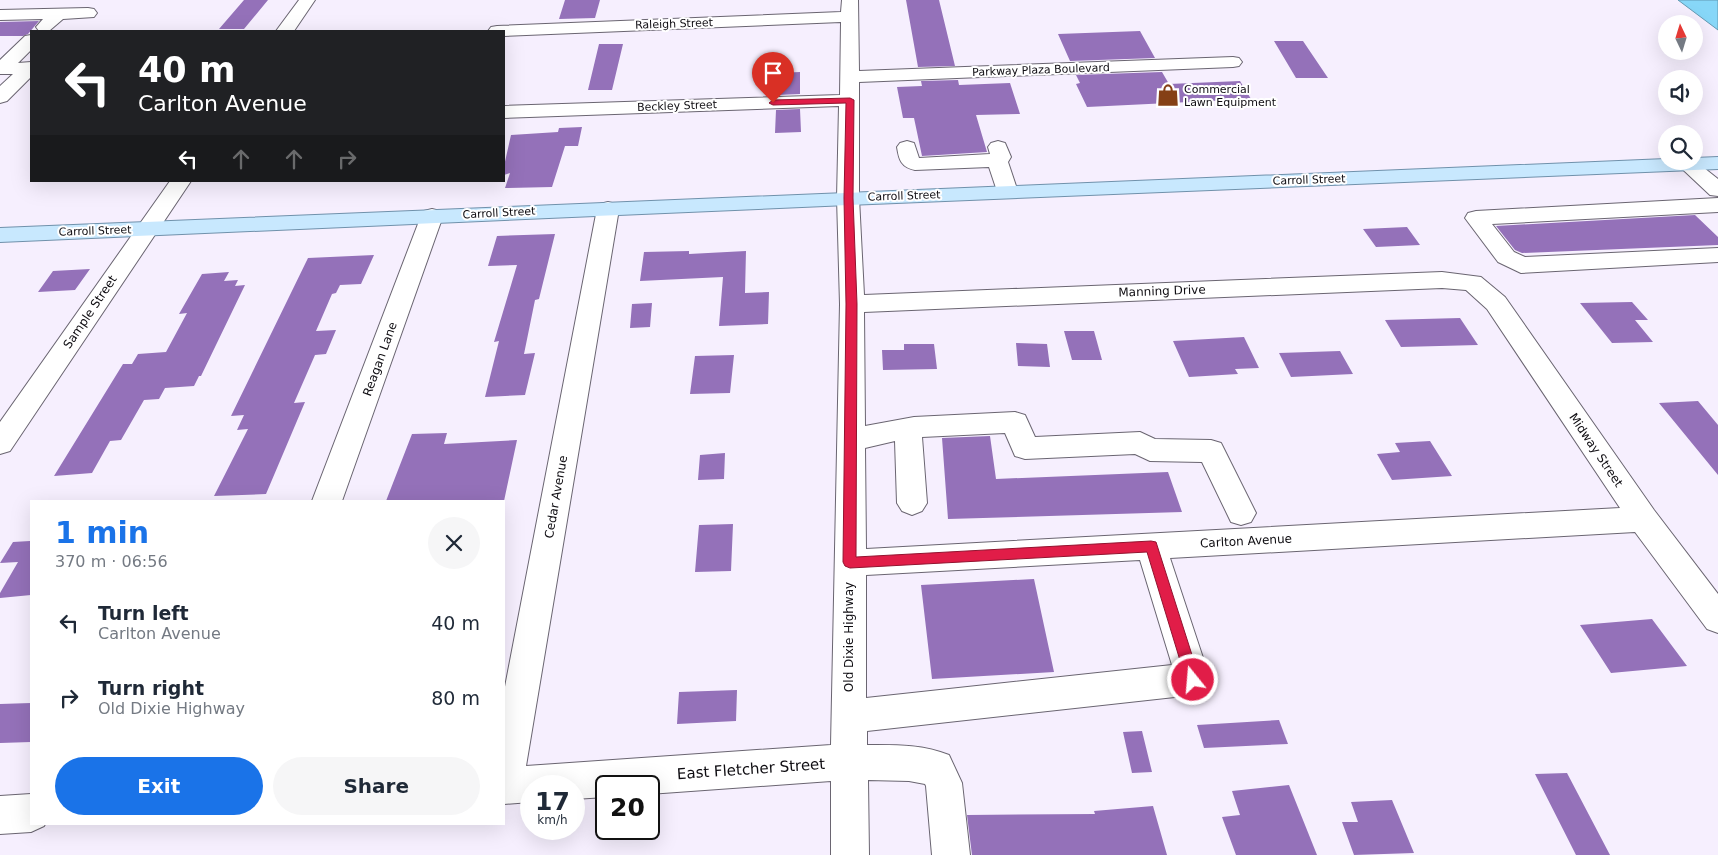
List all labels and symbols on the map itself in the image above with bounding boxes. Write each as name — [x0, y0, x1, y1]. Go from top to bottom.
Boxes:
north arrow — [1658, 15, 1702, 60]
street label: Raleigh Street — [635, 16, 714, 32]
pin — [752, 52, 794, 103]
street label: Parkway Plaza Boulevard — [972, 61, 1110, 79]
shop icon: Commercial Lawn Equipment — [1155, 82, 1181, 108]
place label: Commercial Lawn Equipment — [1184, 83, 1277, 109]
street label: Beckley Street — [637, 98, 718, 114]
street label: Carroll Street — [1272, 172, 1346, 188]
street label: Carroll Street — [867, 188, 941, 204]
street label: Carroll Street — [462, 205, 536, 221]
street label: Carroll Street — [58, 223, 132, 239]
street label: Sample Street — [60, 272, 120, 351]
street label: Manning Drive — [1118, 282, 1206, 300]
street label: Reagan Lane — [360, 320, 400, 398]
street label: Midway Street — [1566, 410, 1626, 490]
street label: Cedar Avenue — [542, 454, 570, 540]
street label: Carlton Avenue — [1200, 532, 1292, 550]
street label: Old Dixie Highway — [842, 582, 856, 692]
position arrow — [1166, 653, 1218, 705]
street label: East Fletcher Street — [676, 755, 826, 783]
speed limit sign: 20 — [595, 775, 660, 840]

